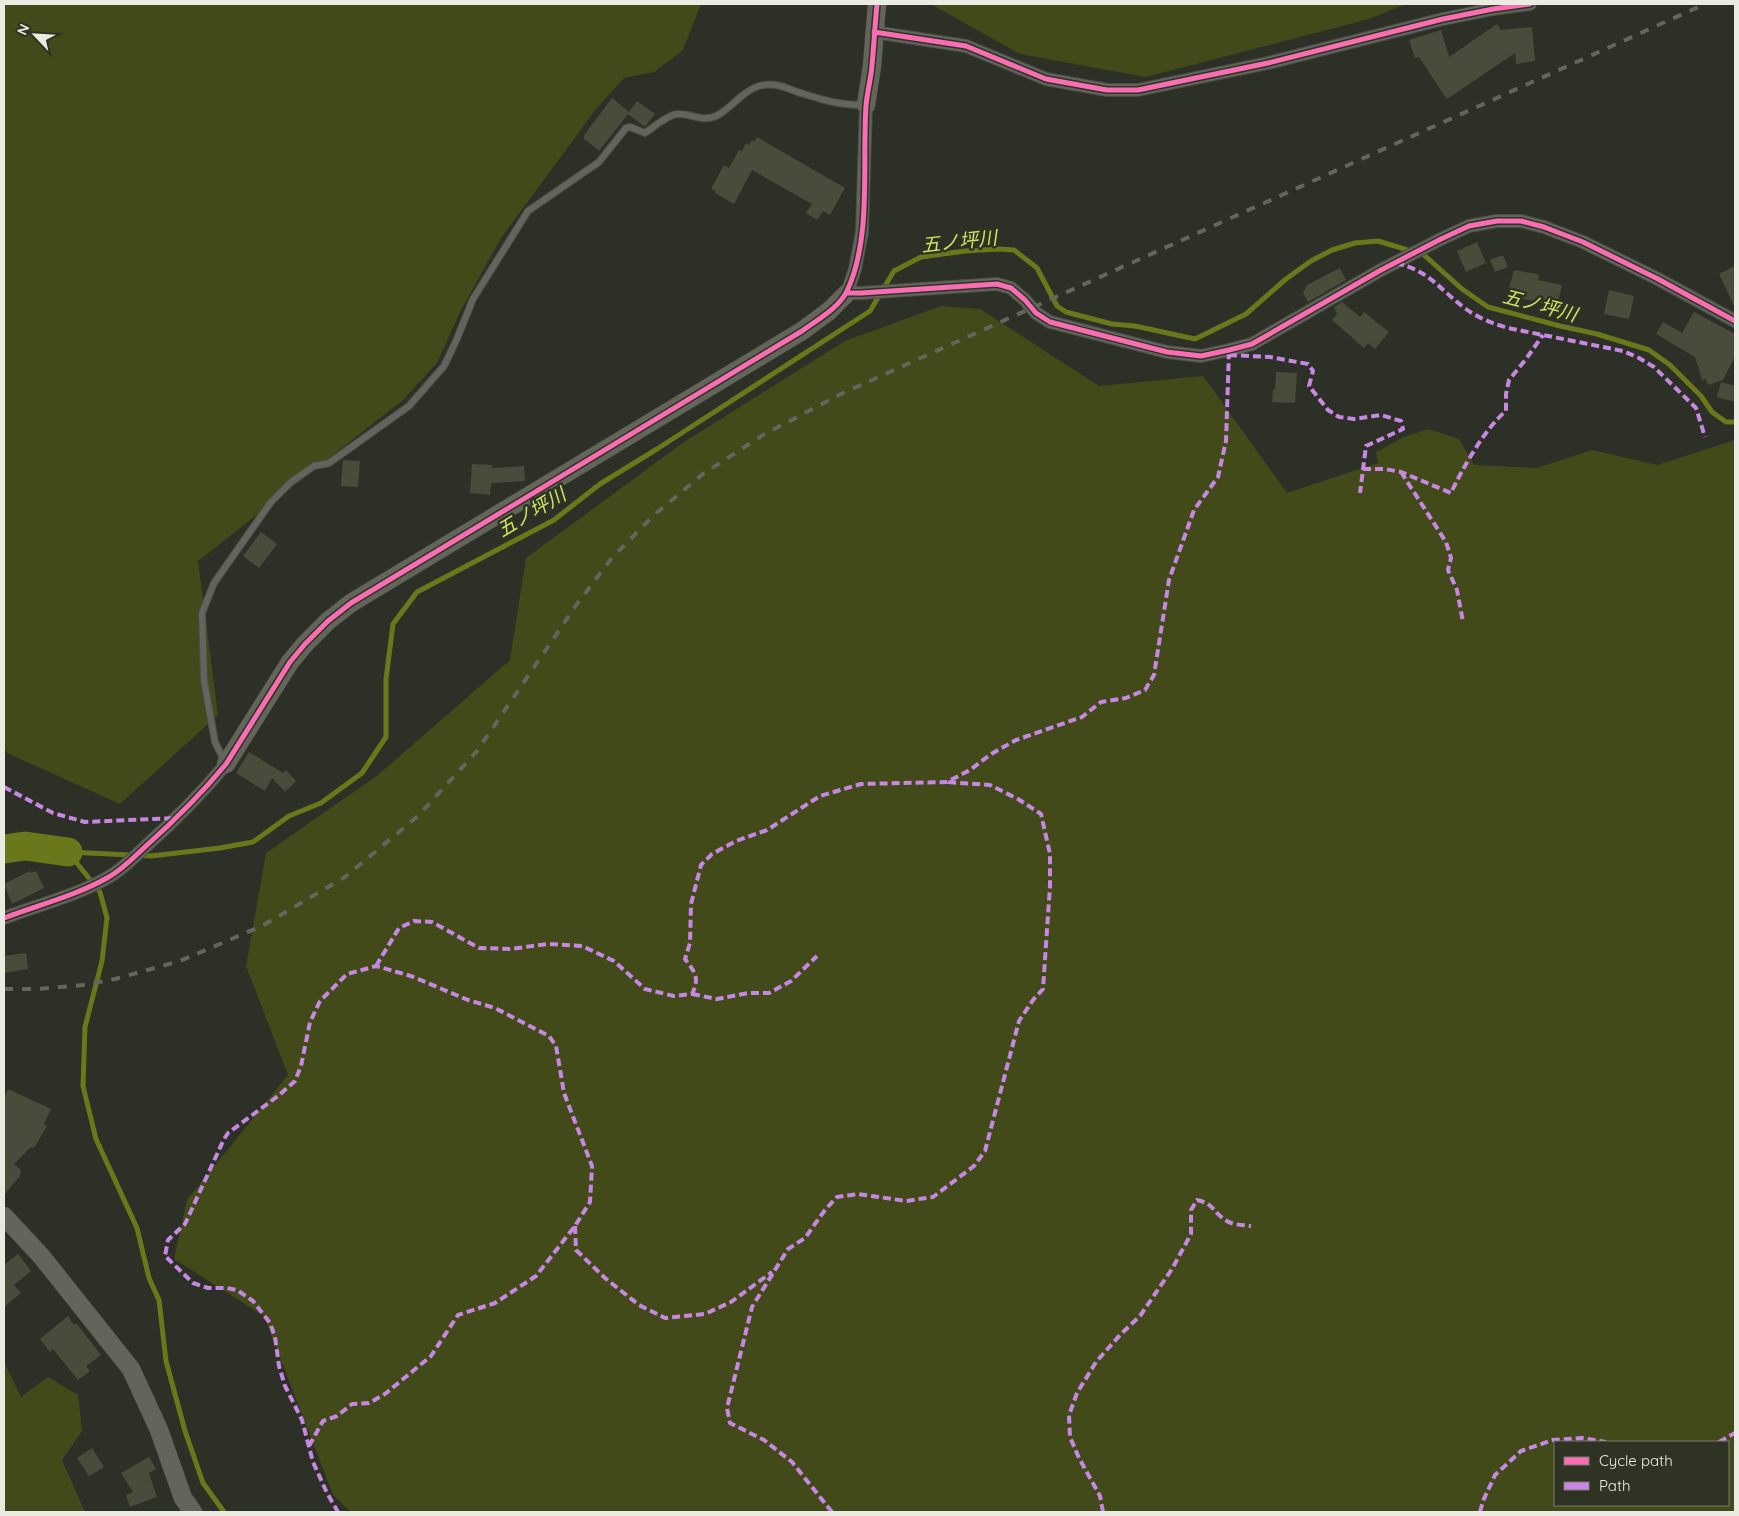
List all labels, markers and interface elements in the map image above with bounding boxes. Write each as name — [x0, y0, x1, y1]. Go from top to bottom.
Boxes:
north arrow — [10, 10, 60, 60]
text: N — [13, 21, 34, 38]
water label: 五ノ坪川 — [920, 225, 1000, 257]
water label: 五ノ坪川 — [1500, 284, 1582, 327]
water label: 五ノ坪川 — [492, 481, 571, 542]
legend — [1554, 1441, 1729, 1506]
text: Cycle path — [1599, 1451, 1673, 1470]
text: Path — [1599, 1476, 1631, 1495]

